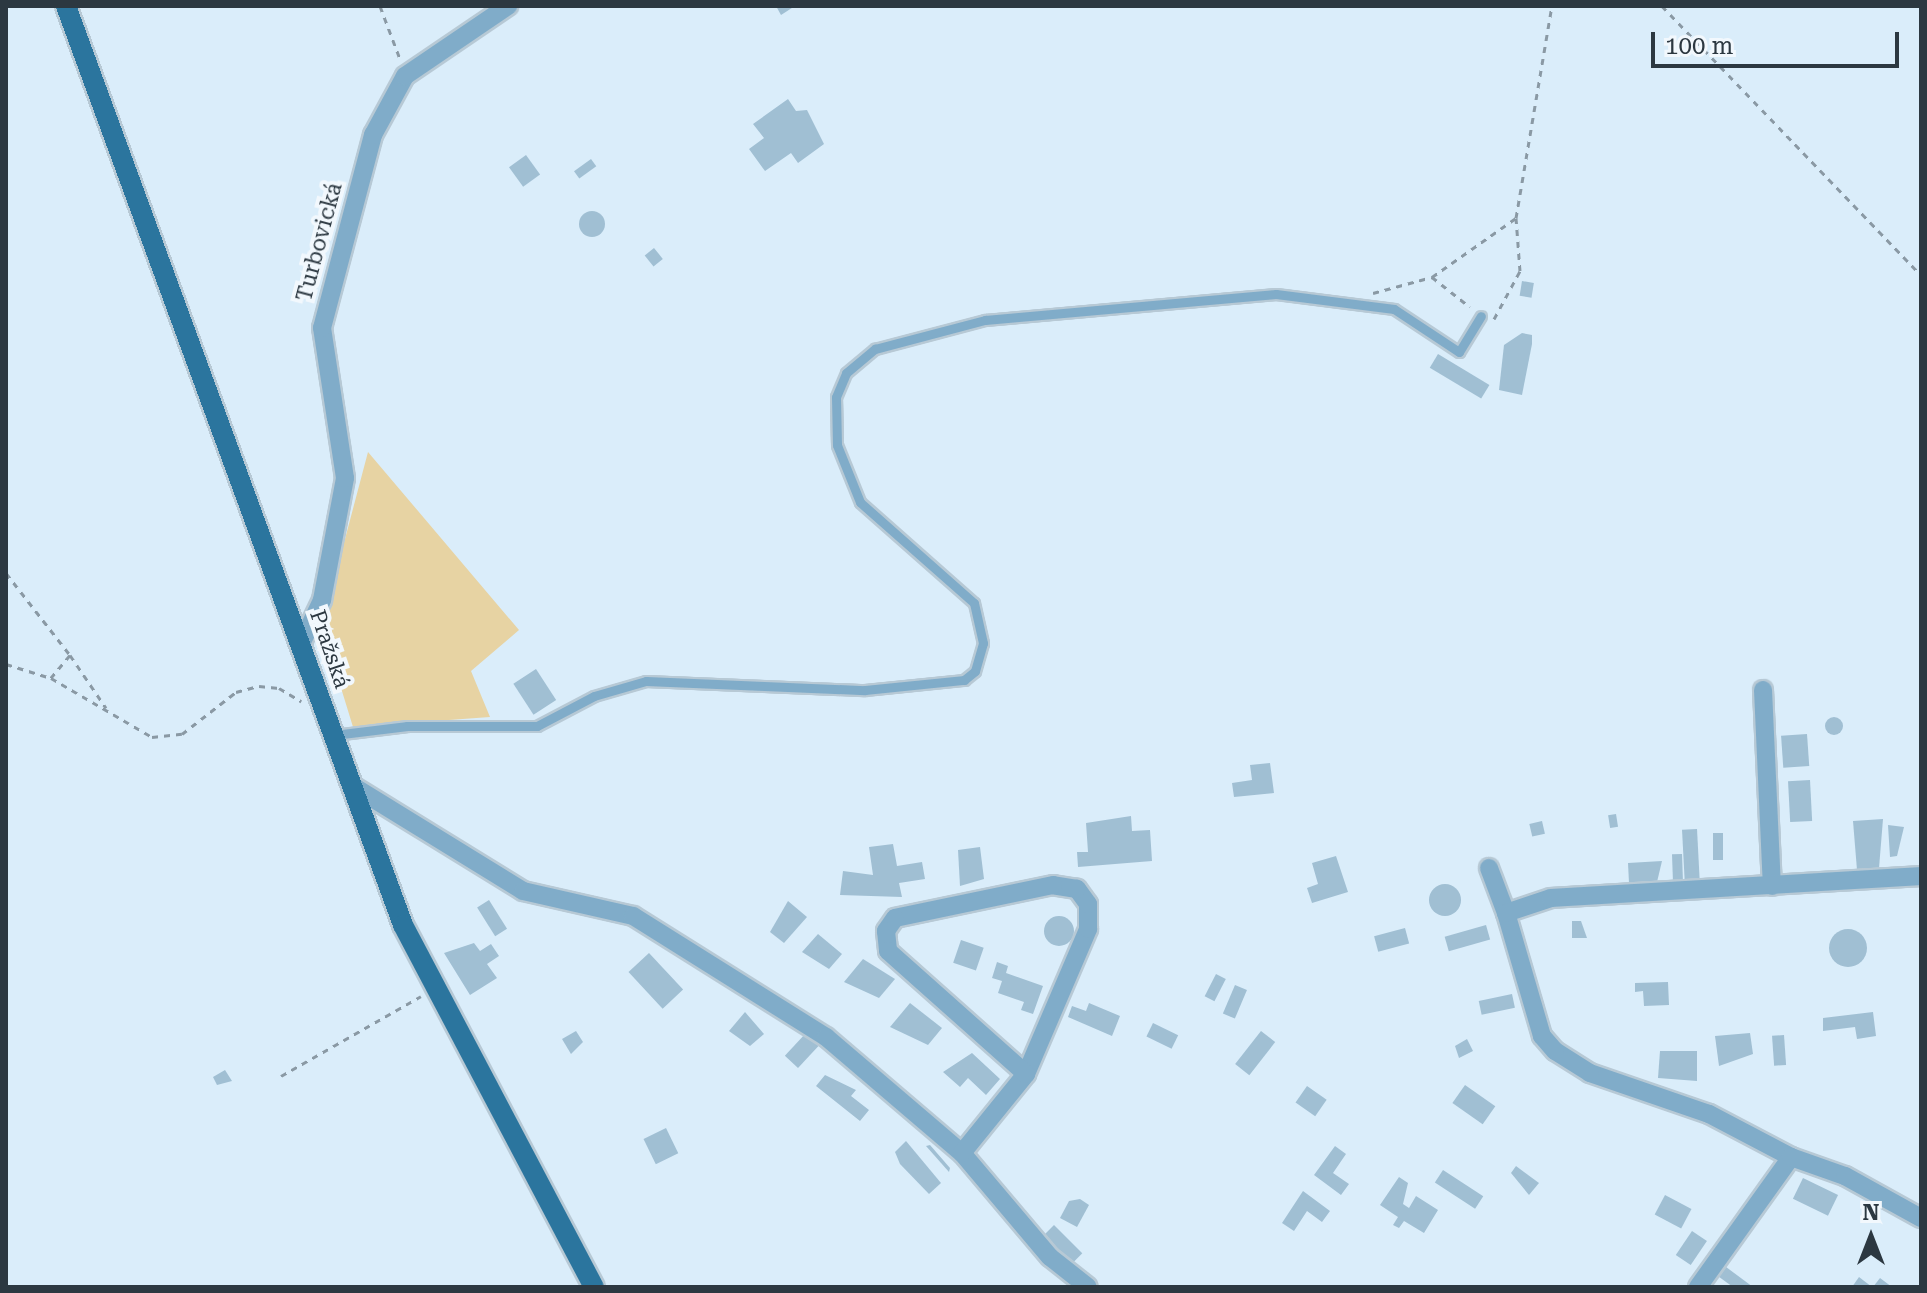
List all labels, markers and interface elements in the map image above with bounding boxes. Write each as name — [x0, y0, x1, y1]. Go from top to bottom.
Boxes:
scale bar — [1655, 16, 1903, 66]
text: 100 m — [1665, 32, 1733, 60]
street label: Turbovická — [291, 180, 347, 304]
street label: Pražská — [304, 606, 356, 692]
north arrow — [1831, 1197, 1911, 1277]
text: N — [1863, 1200, 1879, 1225]

